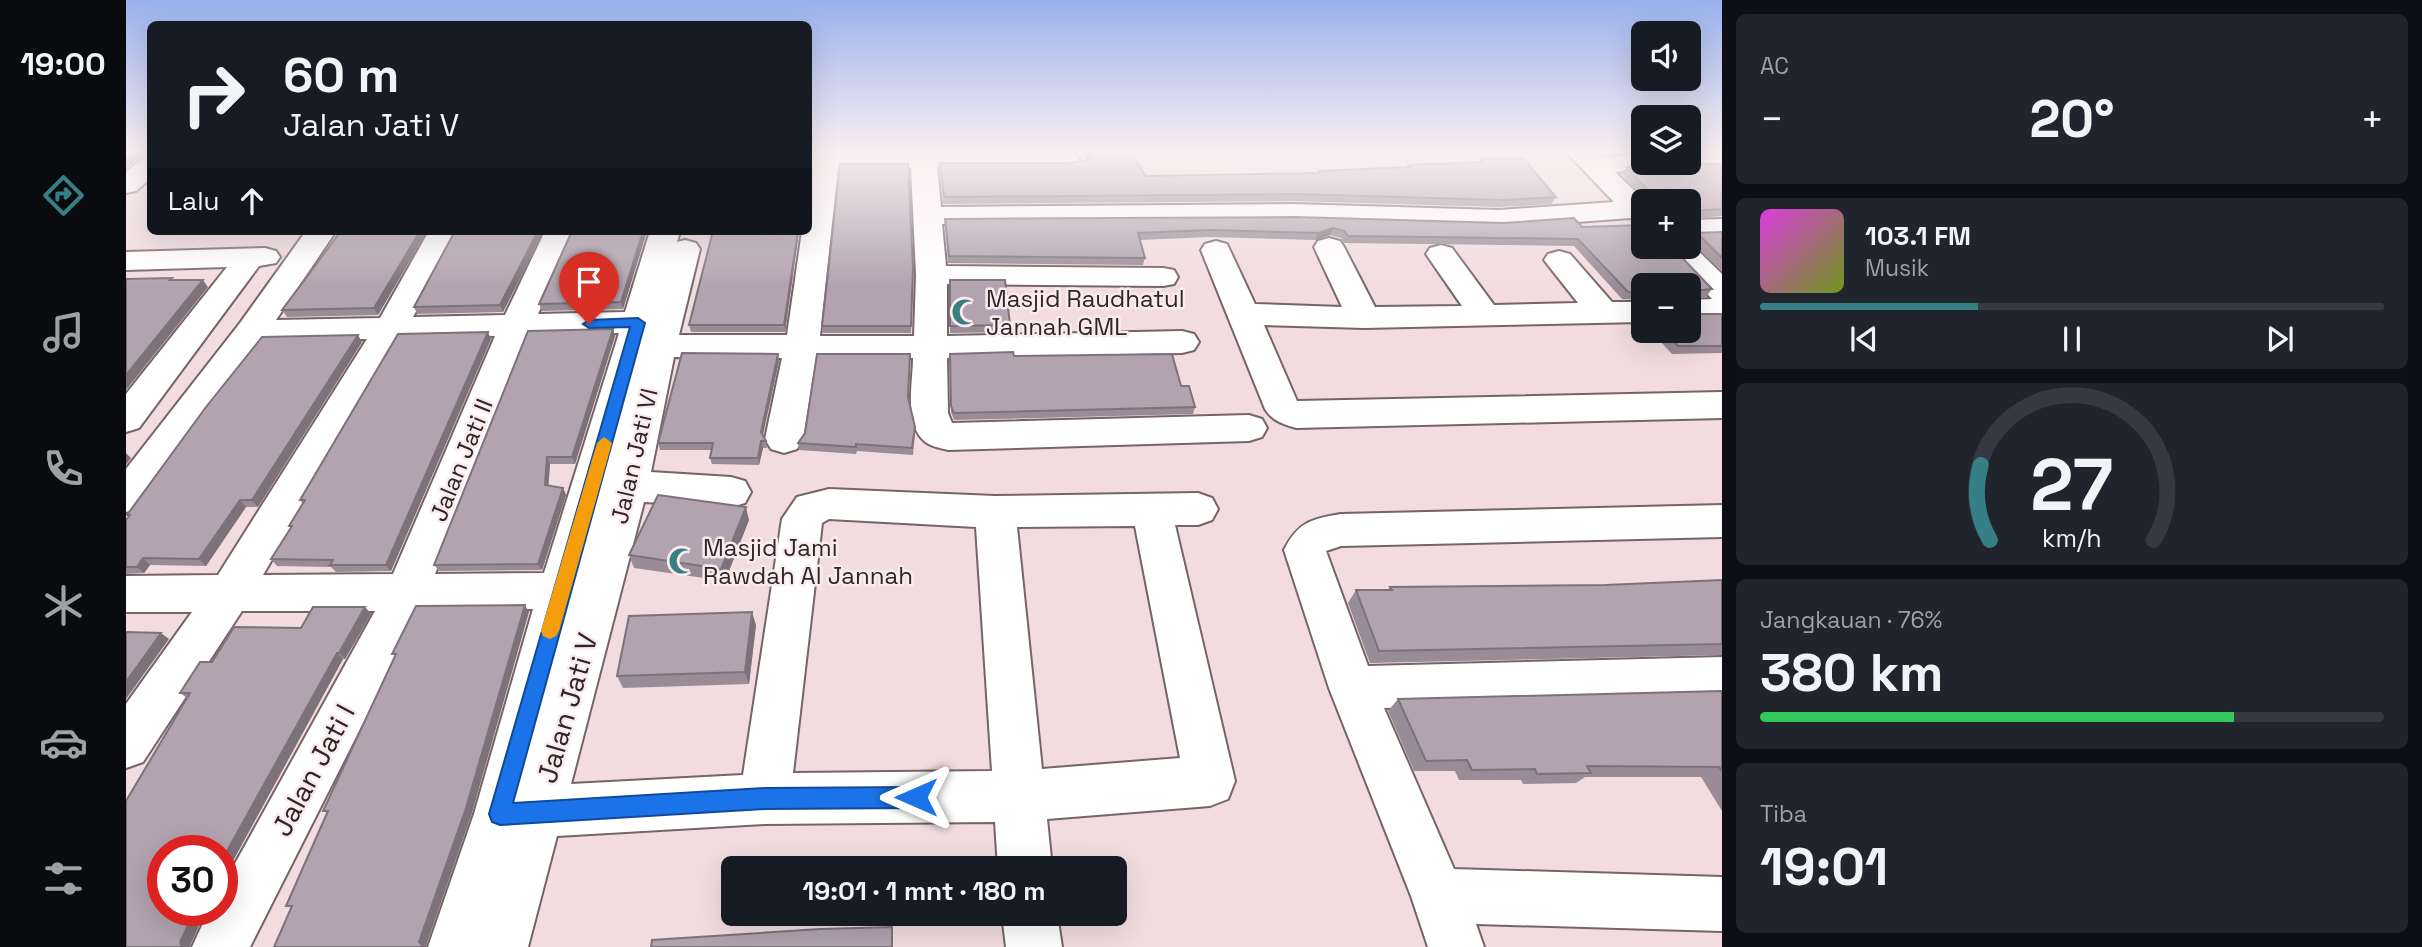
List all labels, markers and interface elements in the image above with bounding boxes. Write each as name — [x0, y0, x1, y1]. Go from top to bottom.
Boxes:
map controls — [1631, 21, 1701, 343]
button: sound — [1631, 21, 1701, 91]
text: 19:00 — [20, 44, 106, 84]
text: 60 m — [283, 44, 399, 106]
icon: right — [168, 49, 259, 140]
text: AC — [1760, 51, 1789, 81]
text: 20° — [2029, 86, 2115, 152]
text: − — [1760, 95, 1784, 143]
text: + — [2360, 95, 2384, 143]
text: Jalan Jati V — [283, 105, 459, 145]
button: layers — [1631, 105, 1701, 175]
icon: directions — [39, 171, 88, 220]
icon: ahead — [233, 182, 271, 220]
text: Lalu — [168, 184, 219, 218]
button: + — [1631, 189, 1701, 259]
text: 103.1 FM — [1865, 219, 1971, 253]
pin — [559, 252, 619, 324]
text: Musik — [1865, 253, 1929, 283]
icon: arrive — [570, 263, 608, 301]
button: − — [1631, 273, 1701, 343]
place label: Masjid Raudhatul Jannah GML — [986, 283, 1185, 342]
mosque icon: Masjid Raudhatul Jannah GML — [950, 297, 980, 327]
icon: music — [39, 308, 88, 357]
icon: previous — [1845, 320, 1883, 358]
icon: pause — [2053, 320, 2091, 358]
icon: next — [2261, 320, 2299, 358]
street label: Jalan Jati VI — [603, 385, 665, 527]
street label: Jalan Jati II — [422, 394, 500, 526]
text: 27 — [2031, 438, 2113, 531]
icon: phone — [39, 444, 88, 493]
text: km/h — [2042, 521, 2102, 553]
place label: Masjid Jami Rawdah Al Jannah — [703, 532, 913, 591]
mosque icon: Masjid Jami Rawdah Al Jannah — [667, 546, 697, 576]
icon: climate — [39, 581, 88, 630]
text: Jangkauan · 76% — [1760, 605, 1942, 635]
street label: Jalan Jati V — [528, 629, 606, 787]
text: 380 km — [1760, 640, 1943, 706]
street label: Jalan Jati I — [263, 698, 363, 842]
icon: car — [39, 718, 88, 767]
position arrow — [879, 760, 953, 834]
text: Tiba — [1760, 799, 1807, 829]
text: 19:01 — [1760, 834, 1888, 900]
speed limit sign: 30 — [147, 835, 238, 926]
icon: filters — [39, 854, 88, 903]
text: 19:01 · 1 mnt · 180 m — [803, 874, 1046, 908]

